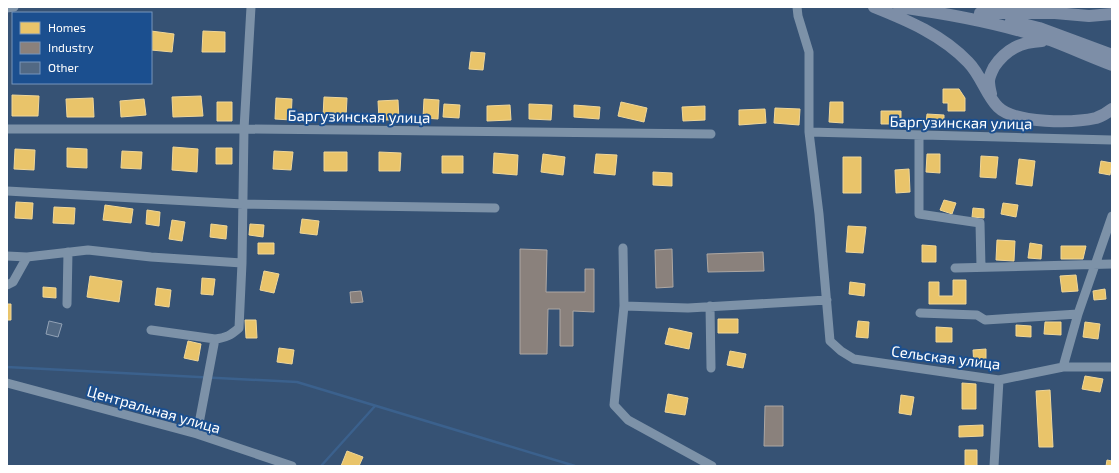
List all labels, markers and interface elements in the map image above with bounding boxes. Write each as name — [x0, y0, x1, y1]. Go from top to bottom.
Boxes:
legend — [12, 12, 152, 84]
text: Homes — [48, 20, 86, 34]
text: Industry — [48, 40, 94, 54]
text: Other — [48, 60, 79, 74]
street label: Баргузинская улица — [287, 106, 431, 127]
street label: Баргузинская улица — [889, 112, 1033, 133]
street label: Сельская улица — [890, 341, 1002, 374]
street label: Центральная улица — [85, 381, 223, 438]

